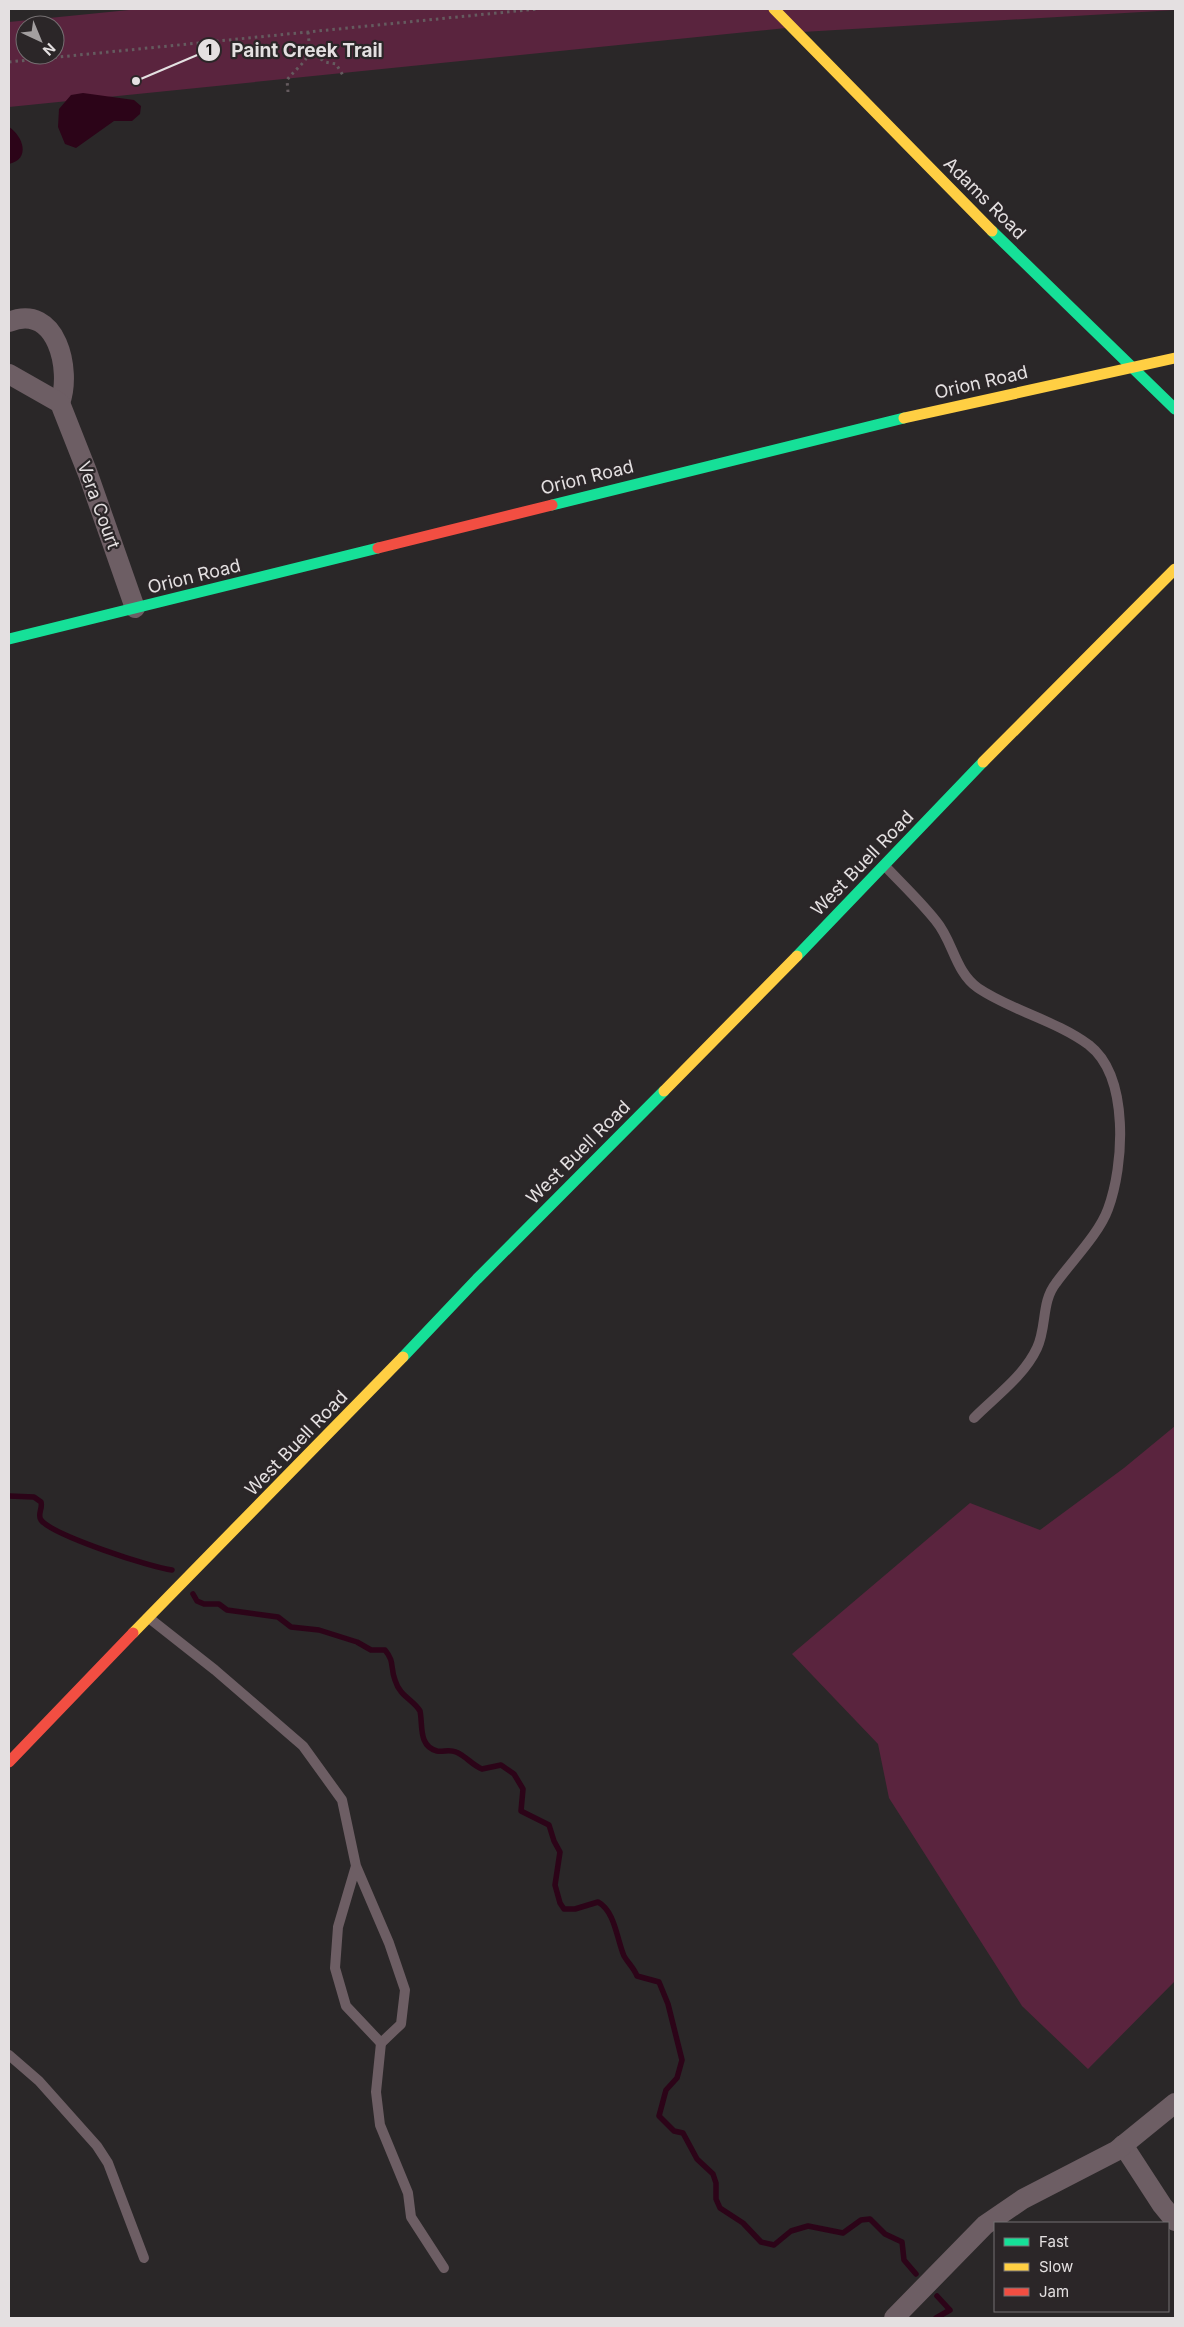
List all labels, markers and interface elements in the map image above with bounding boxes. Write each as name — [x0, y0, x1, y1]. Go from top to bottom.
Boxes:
north arrow — [15, 15, 65, 65]
callout: Paint Creek Trail — [197, 33, 393, 67]
text: Paint Creek Trail — [231, 39, 383, 62]
text: N — [40, 40, 59, 60]
text: 1 — [206, 40, 212, 59]
street label: Adams Road — [940, 153, 1030, 243]
street label: Orion Road — [932, 361, 1030, 403]
street label: Orion Road — [538, 455, 636, 499]
street label: Vera Court — [73, 458, 125, 552]
street label: Orion Road — [145, 554, 243, 598]
street label: West Buell Road — [807, 806, 917, 920]
street label: West Buell Road — [522, 1096, 634, 1208]
street label: West Buell Road — [241, 1386, 351, 1500]
legend — [994, 2222, 1169, 2312]
text: Fast — [1039, 2232, 1069, 2251]
text: Slow — [1039, 2257, 1073, 2276]
text: Jam — [1039, 2282, 1069, 2301]

